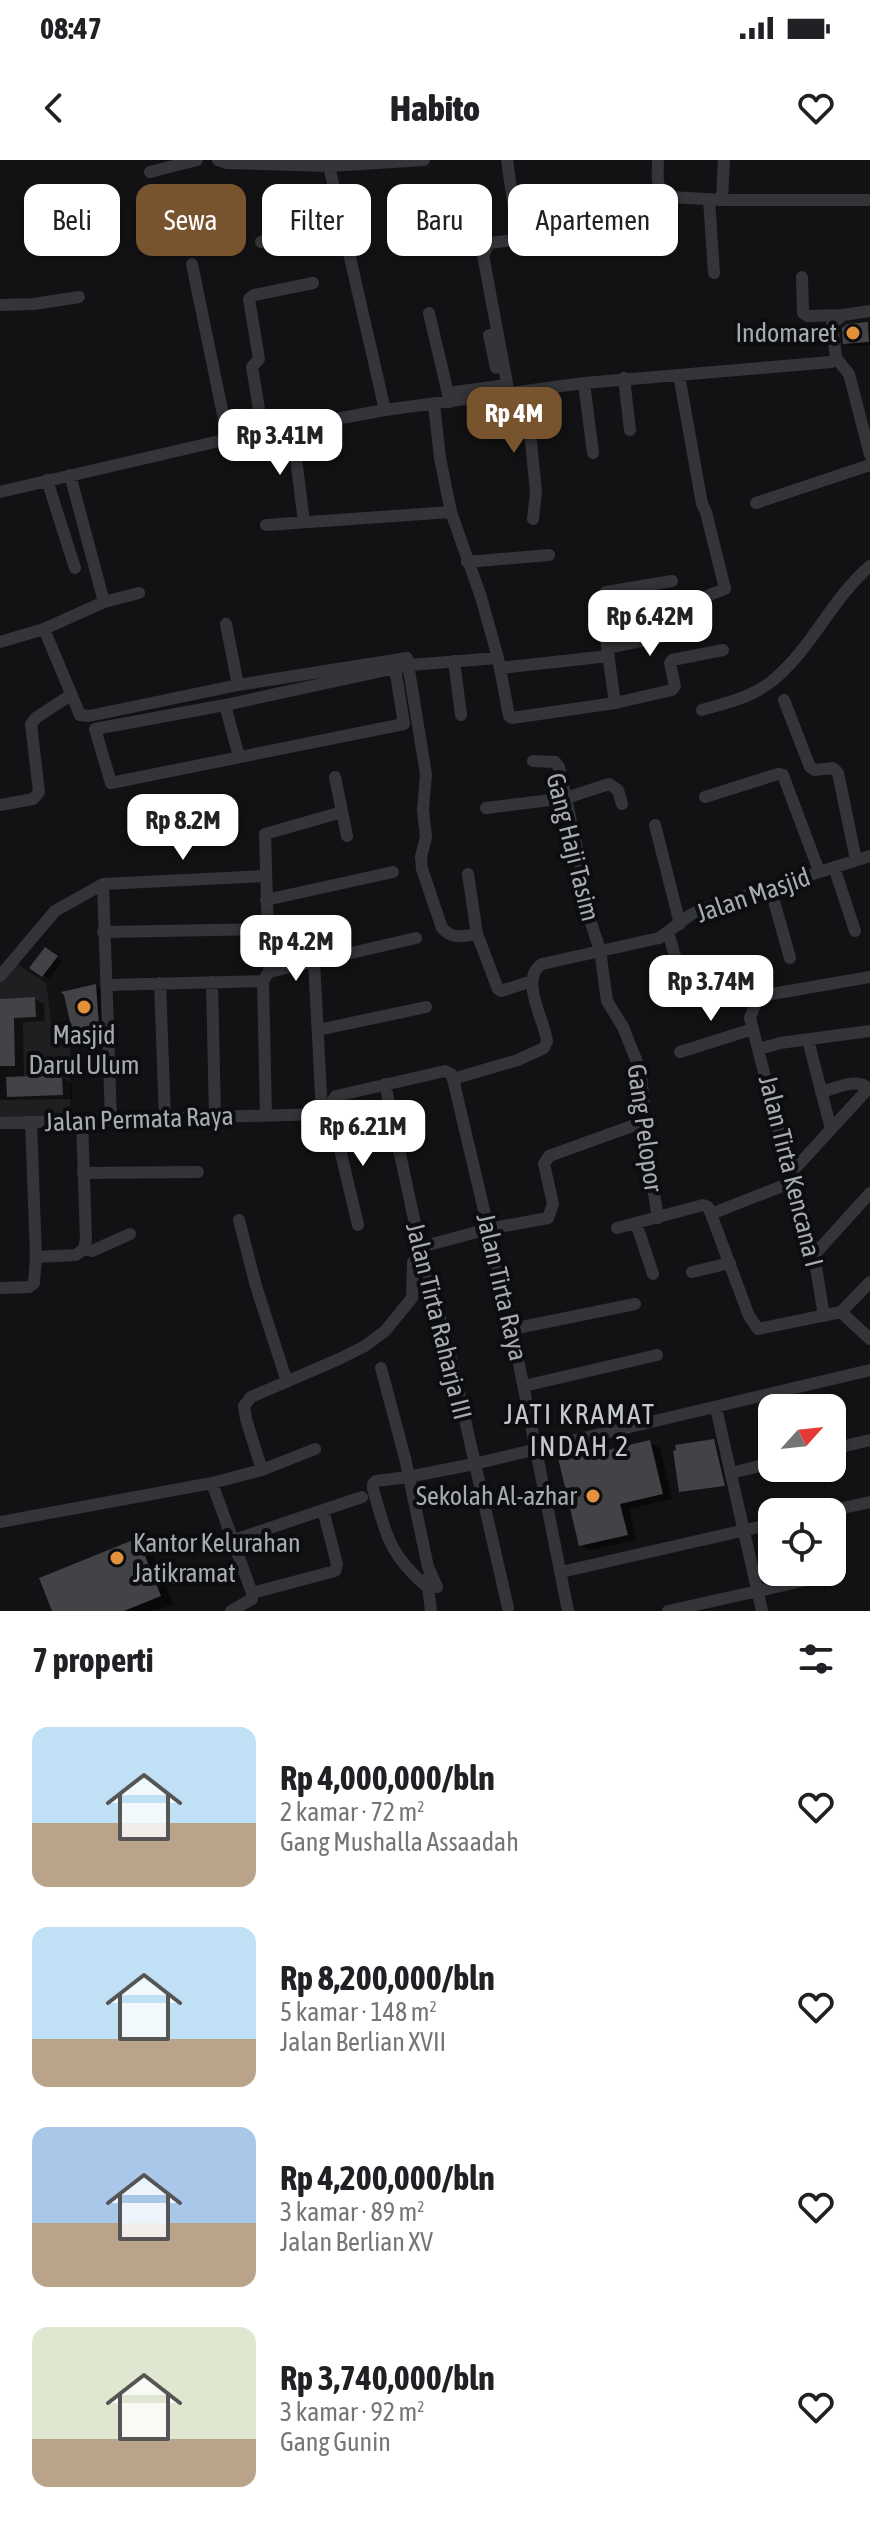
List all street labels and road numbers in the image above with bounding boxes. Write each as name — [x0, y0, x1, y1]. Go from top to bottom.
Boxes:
street label: Gang Haji Tasim — [540, 770, 606, 924]
street label: Jalan Masjid — [692, 862, 814, 928]
street label: Gang Pelopor — [621, 1062, 669, 1194]
street label: Jalan Tirta Kencana I — [753, 1072, 829, 1270]
street label: Jalan Permata Raya — [44, 1101, 234, 1137]
street label: Jalan Tirta Raya — [470, 1210, 534, 1364]
street label: Jalan Tirta Raharja III — [400, 1219, 478, 1423]

